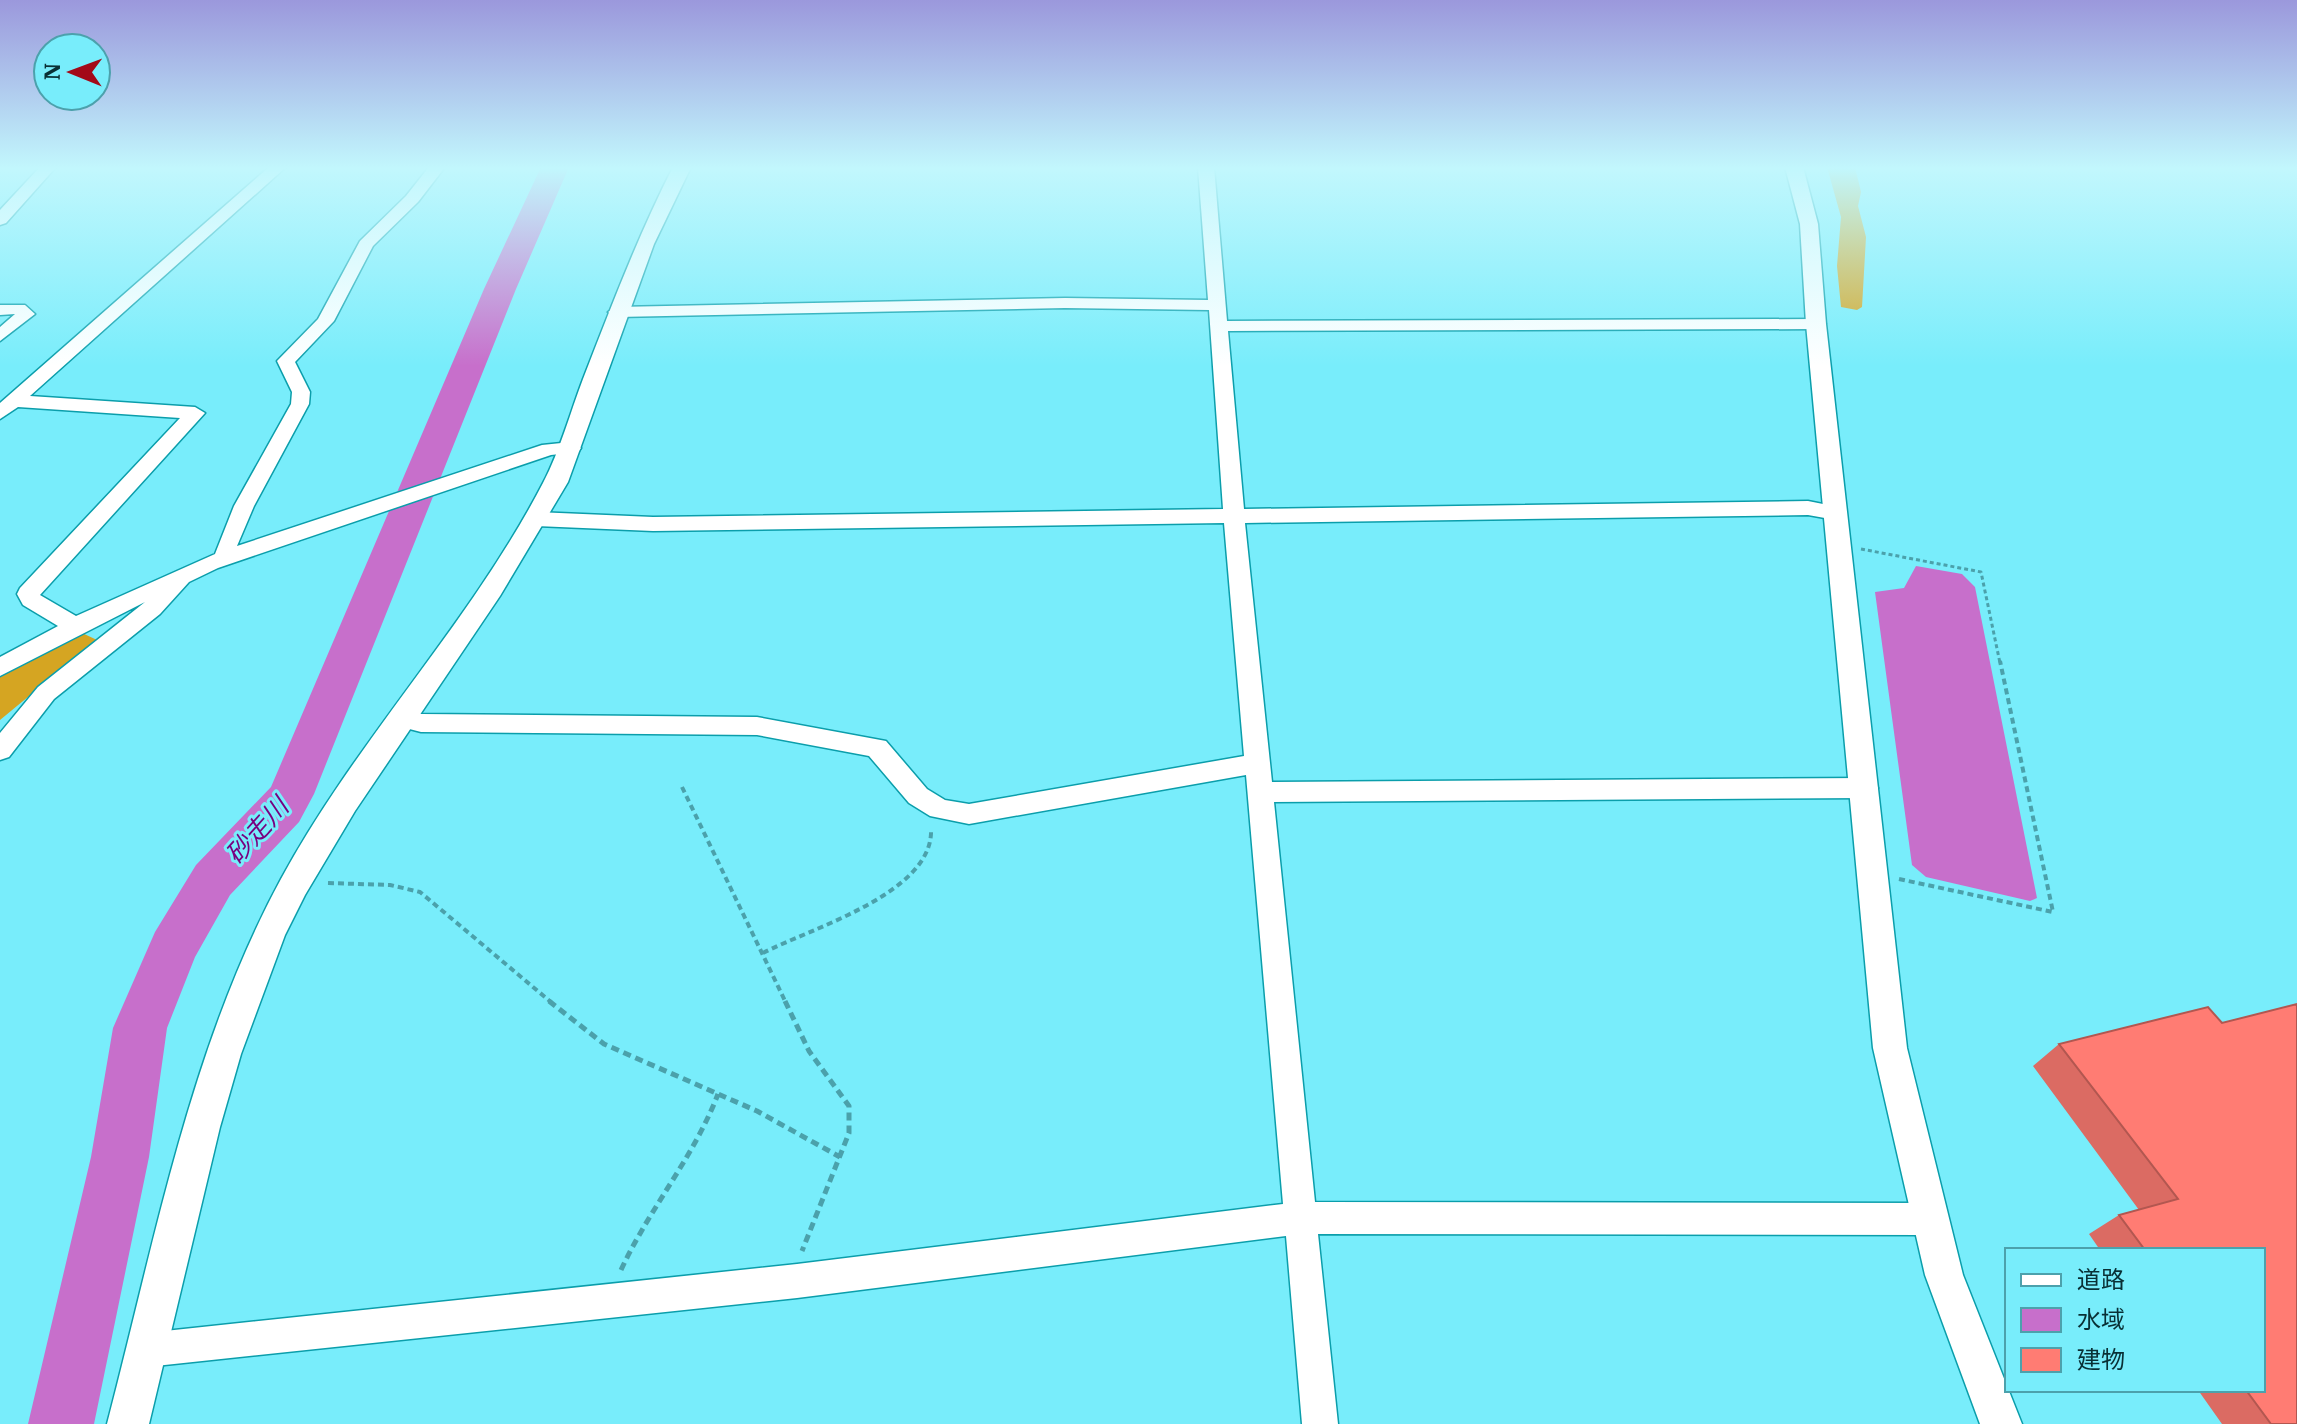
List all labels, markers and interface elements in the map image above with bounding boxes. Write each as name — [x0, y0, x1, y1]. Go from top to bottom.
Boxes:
north arrow — [32, 32, 112, 112]
text: N — [37, 63, 66, 81]
water label: 砂走川 — [218, 788, 297, 871]
legend — [2005, 1248, 2265, 1392]
text: 道路 — [2077, 1263, 2125, 1295]
text: 水域 — [2077, 1303, 2125, 1335]
text: 建物 — [2077, 1343, 2125, 1375]

